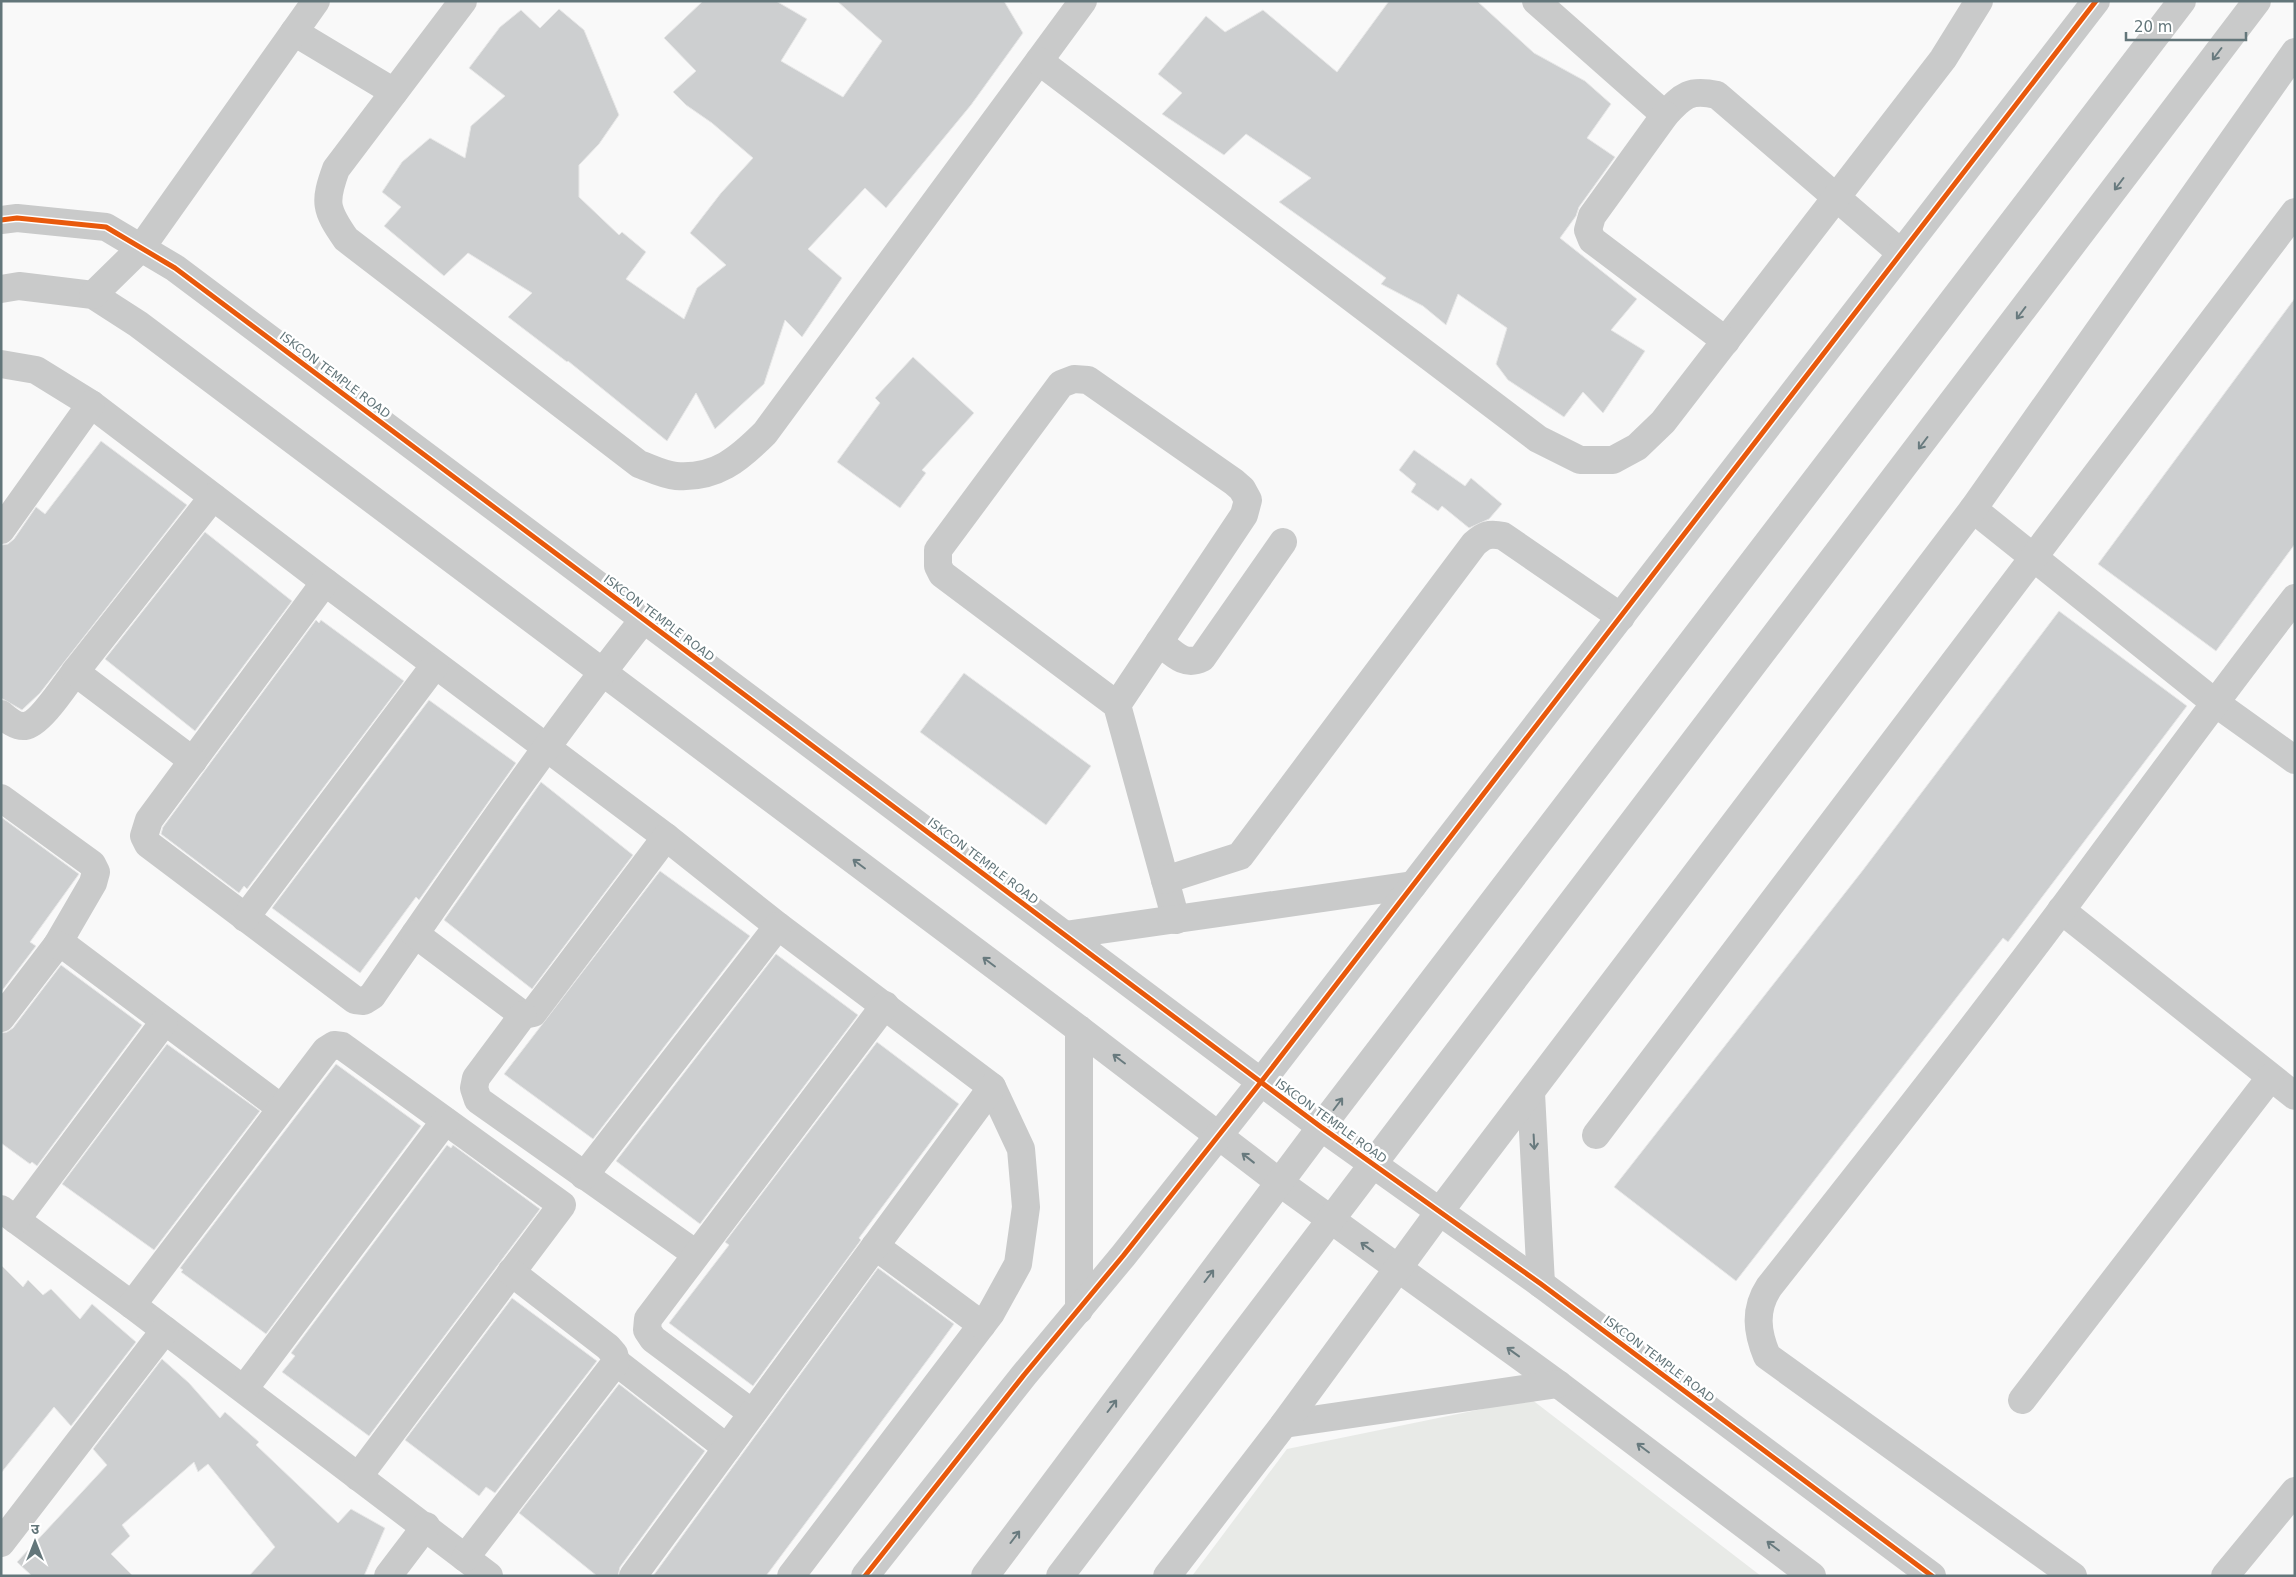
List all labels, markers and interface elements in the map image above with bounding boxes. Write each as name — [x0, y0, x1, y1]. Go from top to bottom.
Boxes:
scale bar — [2126, 10, 2246, 42]
text: 20 m — [2134, 18, 2172, 36]
one-way arrow — [2211, 47, 2222, 60]
one-way arrow — [2113, 177, 2124, 190]
one-way arrow — [2015, 306, 2026, 319]
street label: ISKCON TEMPLE ROAD — [277, 329, 393, 421]
one-way arrow — [1917, 436, 1928, 449]
street label: ISKCON TEMPLE ROAD — [601, 572, 717, 664]
street label: ISKCON TEMPLE ROAD — [925, 815, 1041, 907]
one-way arrow — [853, 859, 866, 870]
one-way arrow — [982, 957, 996, 967]
one-way arrow — [1113, 1054, 1126, 1065]
street label: ISKCON TEMPLE ROAD — [1272, 1076, 1390, 1166]
one-way arrow — [1333, 1098, 1344, 1111]
one-way arrow — [1529, 1133, 1538, 1149]
one-way arrow — [1242, 1152, 1255, 1163]
one-way arrow — [1361, 1241, 1374, 1252]
one-way arrow — [1204, 1269, 1214, 1283]
street label: ISKCON TEMPLE ROAD — [1601, 1313, 1717, 1405]
one-way arrow — [1506, 1347, 1520, 1357]
one-way arrow — [1107, 1399, 1117, 1413]
one-way arrow — [1637, 1443, 1650, 1454]
north arrow — [10, 1517, 60, 1567]
text: उ — [31, 1521, 40, 1537]
one-way arrow — [1009, 1531, 1020, 1544]
one-way arrow — [1767, 1541, 1780, 1552]

